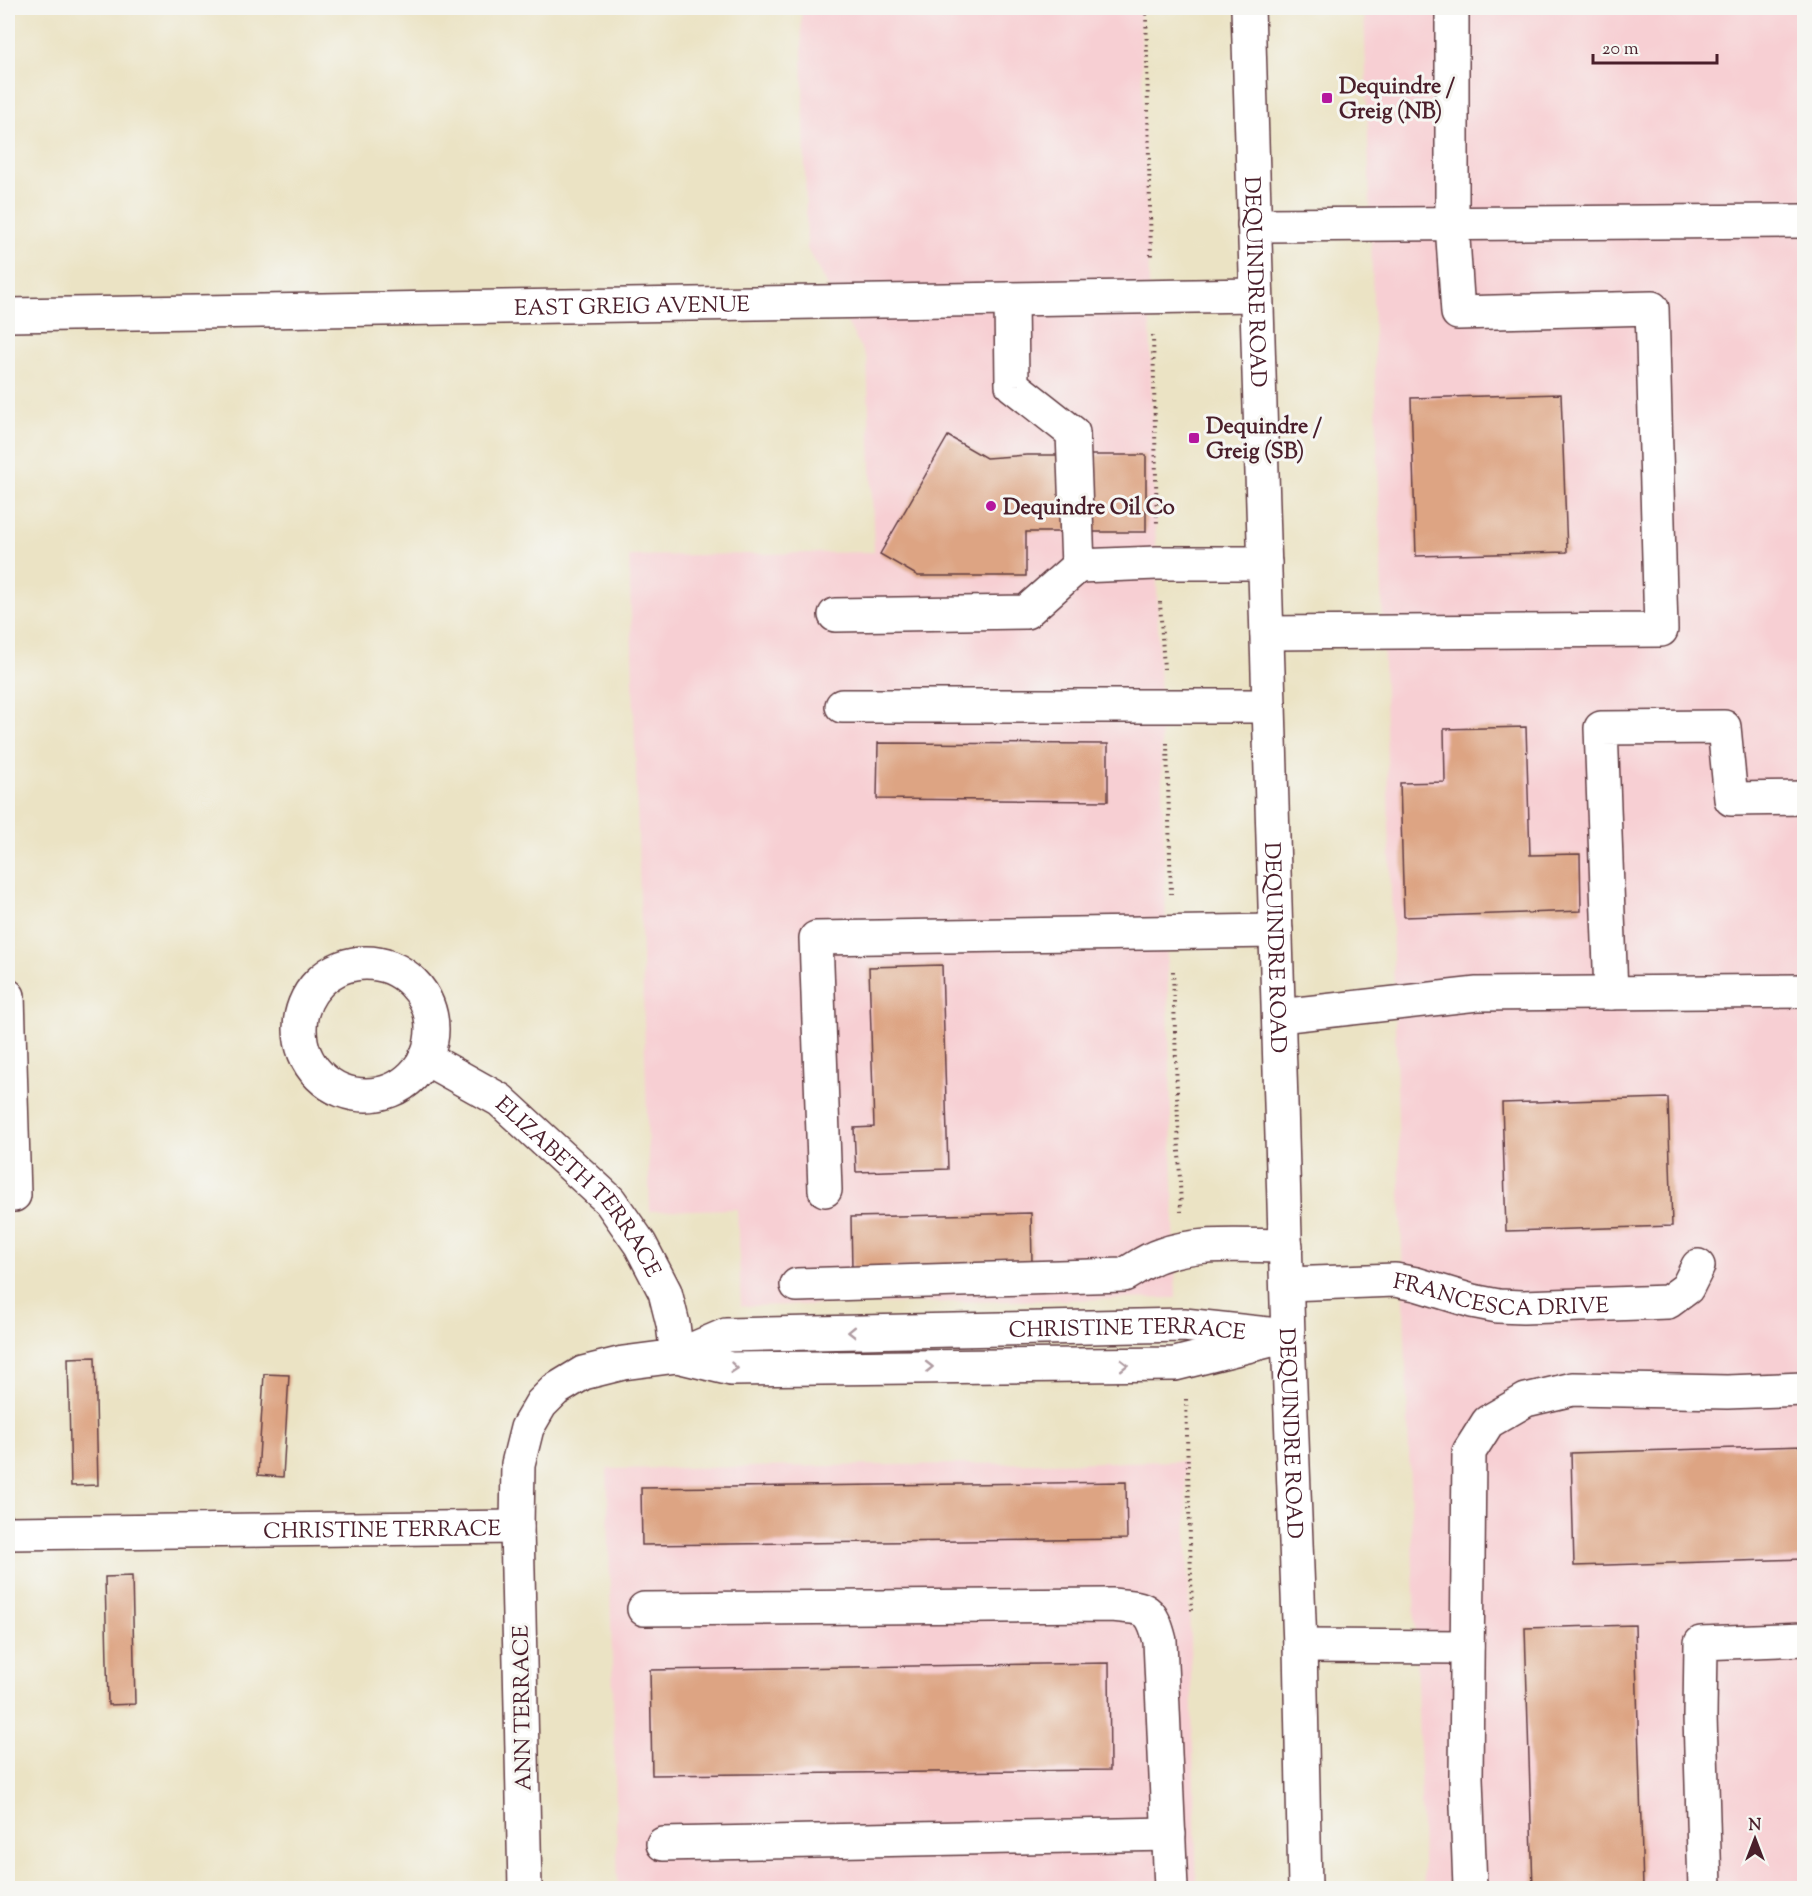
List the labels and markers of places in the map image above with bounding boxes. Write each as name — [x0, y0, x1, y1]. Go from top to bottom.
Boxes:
place label: Dequindre / Greig (NB) — [1339, 72, 1456, 129]
marker: Dequindre / Greig (NB) — [1320, 91, 1334, 105]
place label: Dequindre / Greig (SB) — [1206, 412, 1323, 469]
marker: Dequindre / Greig (SB) — [1187, 431, 1201, 445]
place label: Dequindre Oil Co — [1003, 493, 1175, 525]
marker: Dequindre Oil Co — [984, 499, 998, 513]

